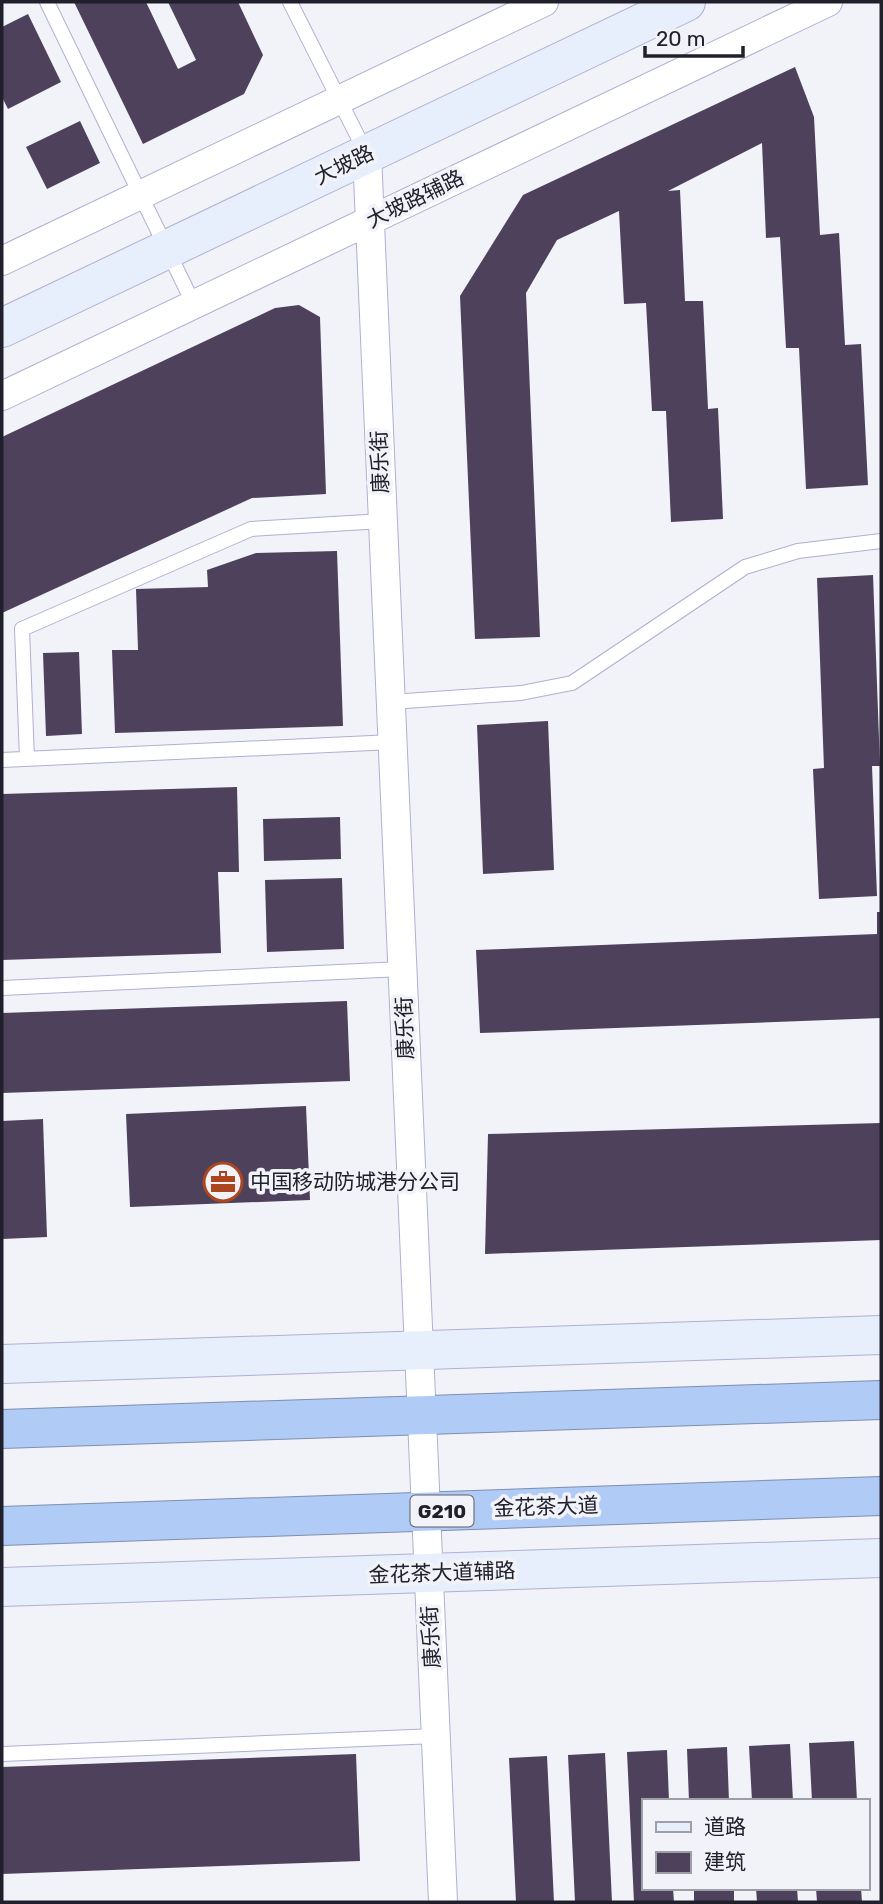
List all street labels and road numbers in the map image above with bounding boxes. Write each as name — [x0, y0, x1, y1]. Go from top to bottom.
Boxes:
street label: 大坡路 — [310, 140, 378, 190]
street label: 大坡路辅路 — [362, 164, 467, 233]
street label: 康乐街 — [366, 430, 393, 494]
street label: 康乐街 — [391, 996, 418, 1060]
street label: 金花茶大道 — [493, 1492, 599, 1521]
road number: G210 — [410, 1496, 474, 1526]
street label: 金花茶大道辅路 — [368, 1557, 516, 1588]
street label: 康乐街 — [416, 1605, 445, 1669]

